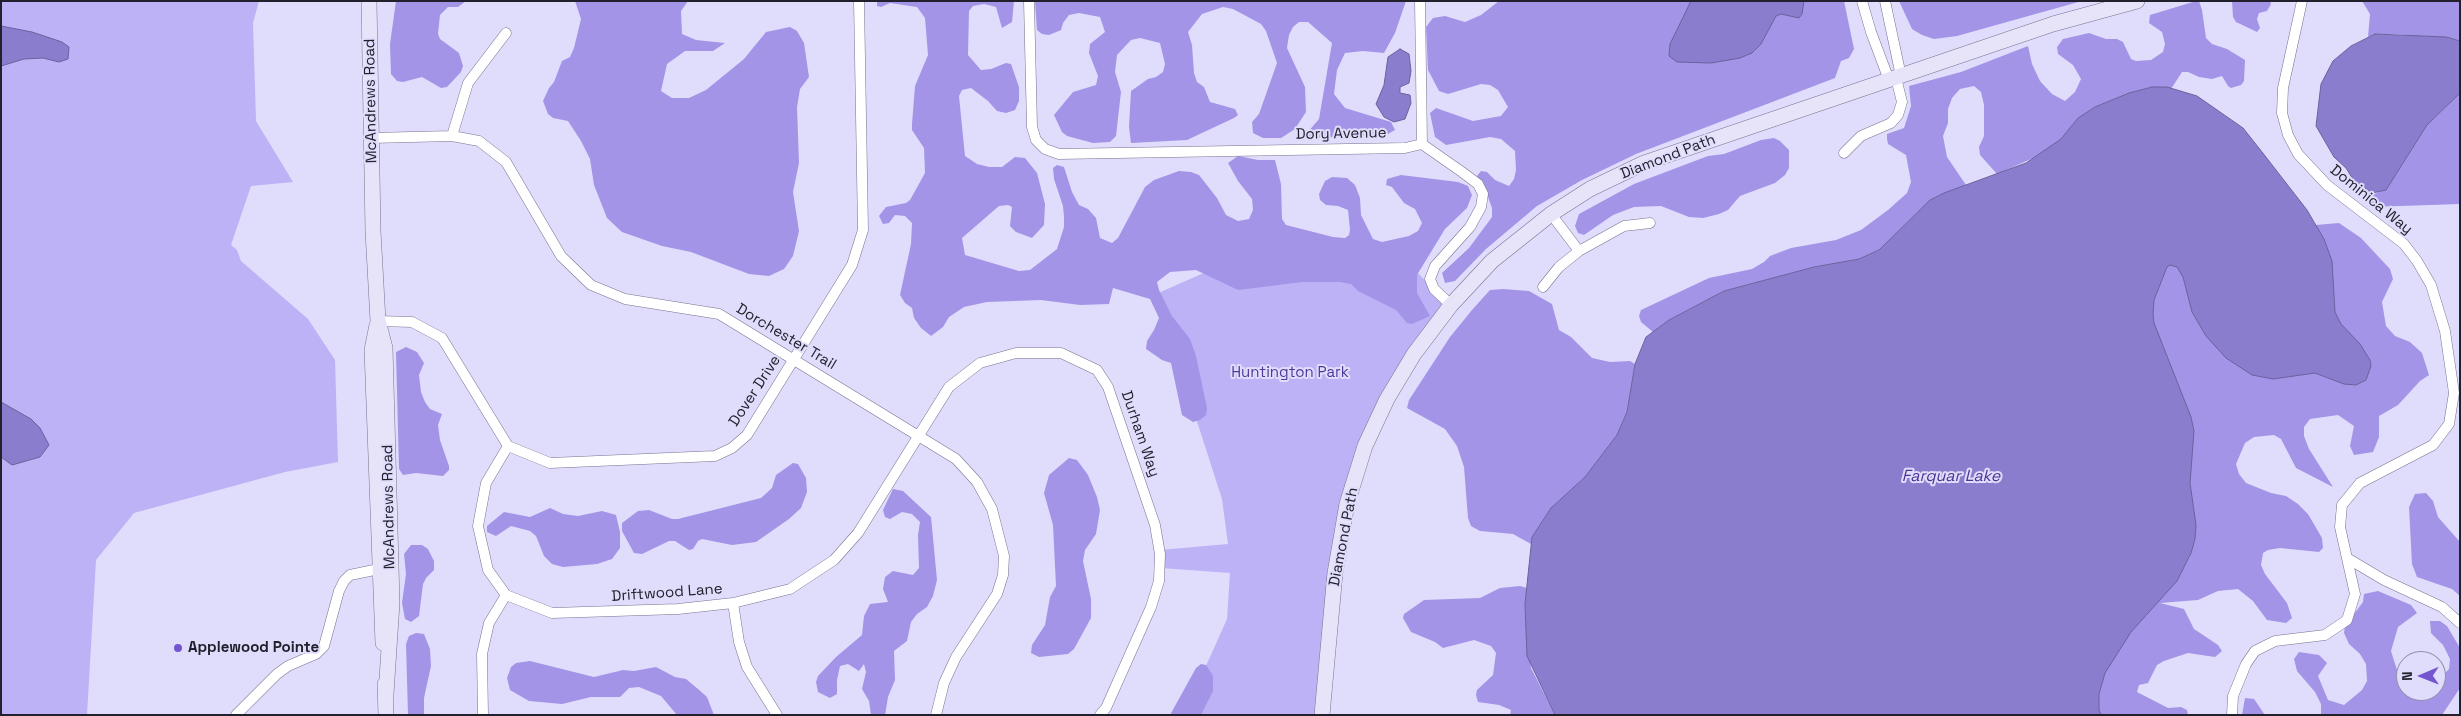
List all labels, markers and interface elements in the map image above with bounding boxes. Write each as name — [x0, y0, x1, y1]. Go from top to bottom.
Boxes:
street label: McAndrews Road — [361, 38, 381, 164]
street label: Dory Avenue — [1295, 124, 1387, 144]
street label: Diamond Path — [1618, 131, 1718, 183]
street label: Dominica Way — [2326, 161, 2416, 239]
street label: Dorchester Trail — [733, 300, 839, 374]
street label: Dover Drive — [725, 352, 785, 430]
park label: Huntington Park — [1231, 364, 1349, 382]
street label: Durham Way — [1117, 389, 1163, 479]
street label: McAndrews Road — [379, 444, 399, 570]
water label: Farquar Lake — [1902, 467, 2000, 487]
street label: Diamond Path — [1326, 486, 1362, 588]
street label: Driftwood Lane — [611, 580, 723, 606]
place label: Applewood Pointe — [188, 639, 319, 657]
marker: Applewood Pointe — [172, 642, 184, 654]
north arrow — [2396, 651, 2446, 701]
text: N — [2398, 671, 2416, 681]

